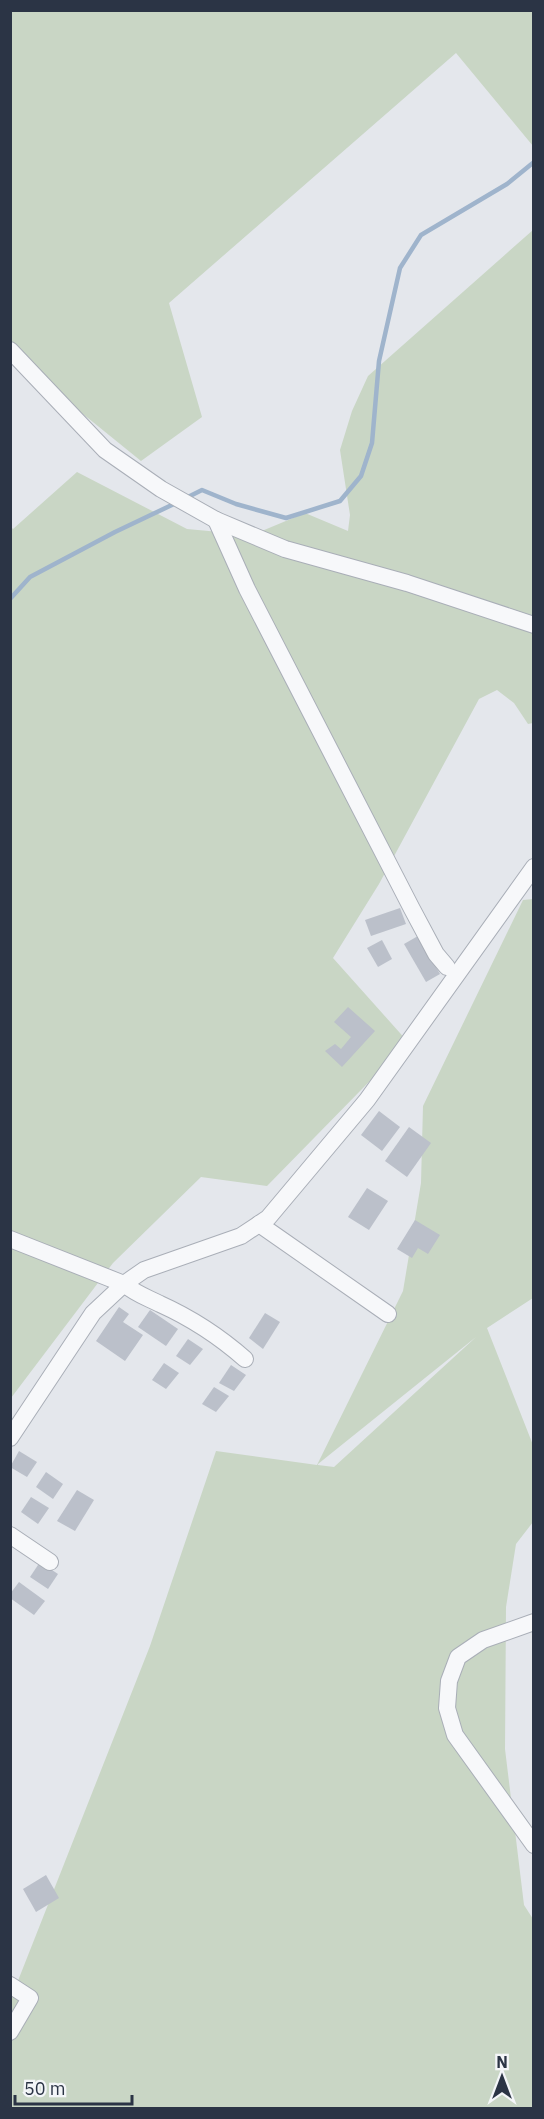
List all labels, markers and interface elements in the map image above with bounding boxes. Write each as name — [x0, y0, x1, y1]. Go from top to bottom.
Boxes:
north arrow — [472, 2047, 532, 2107]
text: N — [496, 2052, 508, 2072]
scale bar — [15, 2068, 132, 2106]
text: 50 m — [24, 2077, 66, 2100]

